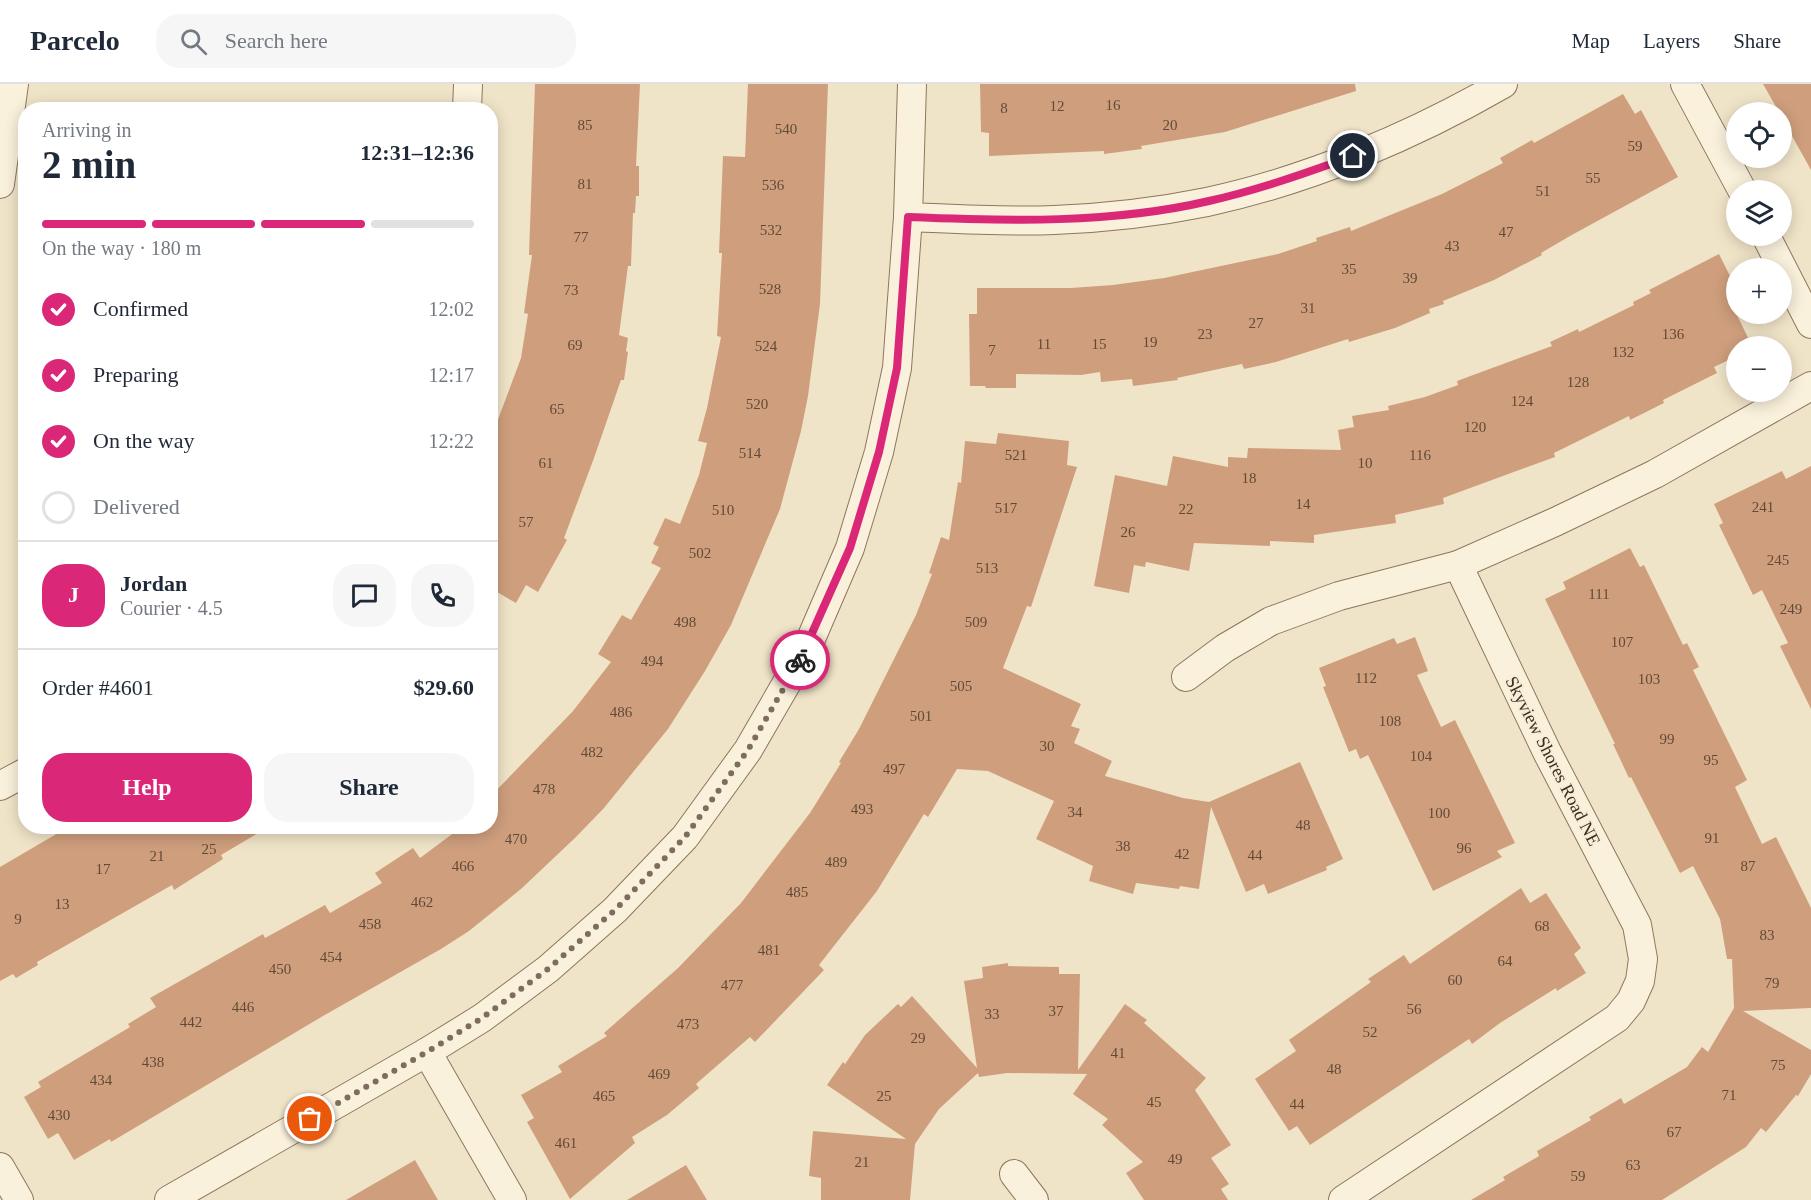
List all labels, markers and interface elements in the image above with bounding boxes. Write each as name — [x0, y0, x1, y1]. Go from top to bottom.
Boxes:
search box — [156, 14, 576, 68]
text: Parcelo — [30, 25, 120, 56]
icon: search — [177, 25, 210, 58]
text: Search here — [225, 28, 328, 53]
text: Map — [1572, 29, 1610, 53]
text: Layers — [1643, 29, 1700, 53]
text: Share — [1733, 29, 1781, 53]
house number: 16 — [1106, 97, 1121, 113]
house number: 12 — [1050, 98, 1065, 114]
house number: 8 — [1000, 100, 1008, 116]
map controls — [1726, 102, 1792, 402]
button: locate — [1726, 102, 1792, 168]
house number: 85 — [578, 117, 593, 133]
house number: 20 — [1163, 117, 1178, 133]
text: Arriving in — [42, 119, 131, 141]
house number: 540 — [775, 121, 797, 137]
pin — [1327, 130, 1378, 181]
house number: 59 — [1628, 138, 1643, 154]
icon: home — [1336, 139, 1369, 172]
text: 12:31–12:36 — [360, 140, 474, 165]
text: 2 min — [42, 143, 136, 186]
house number: 55 — [1586, 170, 1601, 186]
house number: 81 — [578, 176, 593, 192]
house number: 536 — [762, 177, 785, 193]
button: layers — [1726, 180, 1792, 246]
house number: 51 — [1536, 183, 1551, 199]
house number: 532 — [760, 222, 782, 238]
house number: 47 — [1499, 224, 1514, 240]
house number: 77 — [574, 229, 589, 245]
text: On the way · 180 m — [42, 237, 201, 259]
house number: 43 — [1445, 238, 1460, 254]
button: + — [1726, 258, 1792, 324]
house number: 35 — [1342, 261, 1357, 277]
house number: 39 — [1403, 270, 1418, 286]
house number: 528 — [759, 281, 781, 297]
house number: 73 — [564, 282, 579, 298]
icon: check — [42, 293, 75, 326]
text: Confirmed — [93, 296, 188, 321]
text: 12:02 — [428, 298, 474, 320]
house number: 31 — [1301, 300, 1316, 316]
house number: 27 — [1249, 315, 1264, 331]
house number: 23 — [1198, 326, 1213, 342]
house number: 136 — [1662, 326, 1685, 342]
house number: 19 — [1143, 334, 1158, 350]
house number: 11 — [1037, 336, 1051, 352]
house number: 15 — [1092, 336, 1107, 352]
button: − — [1726, 336, 1792, 402]
house number: 69 — [568, 337, 583, 353]
house number: 524 — [755, 338, 778, 354]
house number: 7 — [988, 342, 996, 358]
house number: 132 — [1612, 344, 1634, 360]
icon: check — [42, 359, 75, 392]
text: Preparing — [93, 362, 179, 387]
text: 12:17 — [428, 364, 474, 386]
house number: 128 — [1567, 374, 1589, 390]
house number: 124 — [1511, 393, 1534, 409]
house number: 520 — [746, 396, 768, 412]
house number: 65 — [550, 401, 565, 417]
house number: 120 — [1464, 419, 1486, 435]
icon: check — [42, 425, 75, 458]
text: On the way — [93, 428, 194, 453]
text: 12:22 — [428, 430, 474, 452]
house number: 514 — [739, 445, 762, 461]
house number: 521 — [1005, 447, 1027, 463]
house number: 116 — [1409, 447, 1431, 463]
house number: 61 — [539, 455, 554, 471]
house number: 10 — [1358, 455, 1373, 471]
house number: 18 — [1242, 470, 1257, 486]
text: Delivered — [93, 494, 180, 519]
house number: 14 — [1296, 496, 1311, 512]
house number: 241 — [1752, 499, 1774, 515]
house number: 517 — [995, 500, 1018, 516]
house number: 22 — [1179, 501, 1194, 517]
house number: 510 — [712, 502, 734, 518]
house number: 57 — [519, 514, 534, 530]
house number: 26 — [1121, 524, 1136, 540]
house number: 502 — [689, 545, 711, 561]
house number: 245 — [1767, 552, 1789, 568]
house number: 513 — [976, 560, 998, 576]
button: chat — [333, 564, 396, 627]
button: phone — [411, 564, 474, 627]
text: Jordan — [120, 571, 187, 596]
text: J — [68, 582, 79, 607]
house number: 111 — [1588, 586, 1610, 602]
text: Courier · 4.5 — [120, 597, 223, 619]
house number: 249 — [1780, 601, 1802, 617]
house number: 498 — [674, 614, 696, 630]
house number: 509 — [965, 614, 987, 630]
courier — [770, 630, 830, 690]
house number: 107 — [1611, 634, 1634, 650]
icon: bike — [784, 644, 817, 677]
house number: 494 — [641, 653, 664, 669]
house number: 112 — [1355, 670, 1377, 686]
house number: 103 — [1638, 671, 1660, 687]
street label: Skyview Shores Road NE — [1502, 673, 1604, 849]
text: Order #4601 — [42, 675, 154, 700]
text: $29.60 — [414, 675, 474, 700]
house number: 505 — [950, 678, 972, 694]
house number: 486 — [610, 704, 633, 720]
house number: 501 — [910, 708, 932, 724]
house number: 108 — [1379, 713, 1401, 729]
house number: 99 — [1660, 731, 1675, 747]
house number: 30 — [1040, 738, 1055, 754]
house number: 482 — [581, 744, 603, 760]
house number: 104 — [1410, 748, 1433, 764]
house number: 95 — [1704, 752, 1719, 768]
button: Help — [42, 753, 252, 822]
button: Share — [264, 753, 474, 822]
house number: 497 — [883, 761, 906, 777]
house number: 478 — [533, 781, 555, 797]
house number: 493 — [851, 801, 873, 817]
house number: 34 — [1068, 804, 1083, 820]
house number: 100 — [1428, 805, 1450, 821]
house number: 48 — [1296, 817, 1311, 833]
house number: 91 — [1705, 830, 1720, 846]
house number: 470 — [505, 831, 527, 847]
house number: 38 — [1116, 838, 1131, 854]
house number: 96 — [1457, 840, 1472, 856]
house number: 25 — [202, 841, 217, 857]
house number: 42 — [1175, 846, 1190, 862]
house number: 44 — [1248, 847, 1263, 863]
house number: 21 — [150, 848, 165, 864]
house number: 489 — [825, 854, 847, 870]
house number: 466 — [452, 858, 475, 874]
house number: 87 — [1741, 858, 1756, 874]
house number: 17 — [96, 861, 111, 877]
house number: 485 — [786, 884, 808, 900]
house number: 462 — [411, 894, 433, 910]
house number: 13 — [55, 896, 70, 912]
house number: 9 — [14, 911, 22, 927]
house number: 458 — [359, 916, 381, 932]
house number: 68 — [1535, 918, 1550, 934]
house number: 83 — [1760, 927, 1775, 943]
house number: 481 — [758, 942, 780, 958]
house number: 454 — [320, 949, 343, 965]
house number: 64 — [1498, 953, 1513, 969]
house number: 450 — [269, 961, 291, 977]
house number: 60 — [1448, 972, 1463, 988]
house number: 79 — [1765, 975, 1780, 991]
house number: 477 — [721, 977, 744, 993]
house number: 446 — [232, 999, 255, 1015]
house number: 56 — [1407, 1001, 1422, 1017]
house number: 37 — [1049, 1003, 1064, 1019]
house number: 33 — [985, 1006, 1000, 1022]
house number: 442 — [180, 1014, 202, 1030]
house number: 473 — [677, 1016, 699, 1032]
house number: 52 — [1363, 1024, 1378, 1040]
house number: 29 — [911, 1030, 926, 1046]
house number: 41 — [1111, 1045, 1126, 1061]
house number: 438 — [142, 1054, 164, 1070]
house number: 75 — [1771, 1057, 1786, 1073]
house number: 48 — [1327, 1061, 1342, 1077]
house number: 469 — [648, 1066, 670, 1082]
house number: 434 — [90, 1072, 113, 1088]
house number: 71 — [1722, 1087, 1737, 1103]
house number: 465 — [593, 1088, 615, 1104]
house number: 25 — [877, 1088, 892, 1104]
pin — [284, 1093, 335, 1144]
house number: 45 — [1147, 1094, 1162, 1110]
house number: 44 — [1290, 1096, 1305, 1112]
icon: bag — [293, 1102, 326, 1135]
house number: 430 — [48, 1107, 70, 1123]
house number: 67 — [1667, 1124, 1682, 1140]
house number: 461 — [555, 1135, 577, 1151]
house number: 49 — [1168, 1151, 1183, 1167]
house number: 21 — [855, 1154, 870, 1170]
house number: 63 — [1626, 1157, 1641, 1173]
house number: 59 — [1571, 1168, 1586, 1184]

